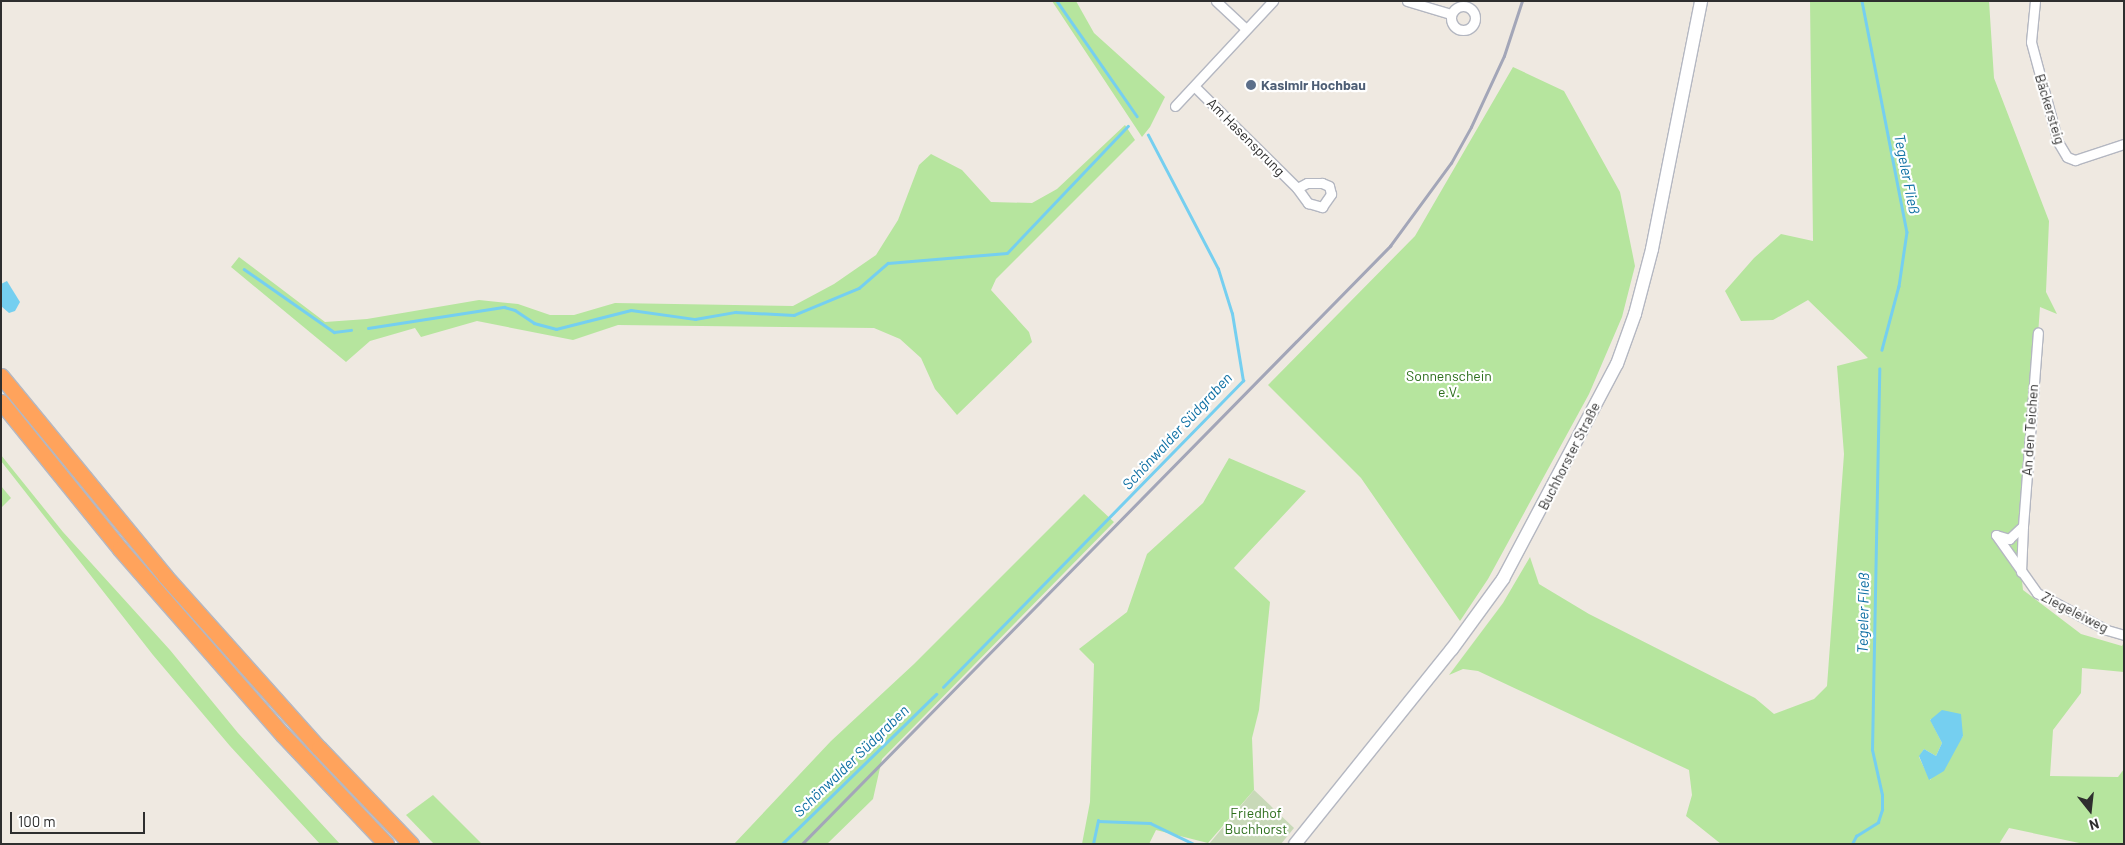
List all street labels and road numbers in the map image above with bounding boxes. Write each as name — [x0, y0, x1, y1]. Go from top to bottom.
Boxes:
street label: Bäckersteig — [2031, 72, 2069, 146]
street label: Am Hasensprung — [1204, 95, 1288, 179]
street label: An den Teichen — [2018, 384, 2042, 476]
street label: Buchhorster Straße — [1535, 399, 1603, 513]
street label: Ziegeleiweg — [2039, 588, 2111, 636]

